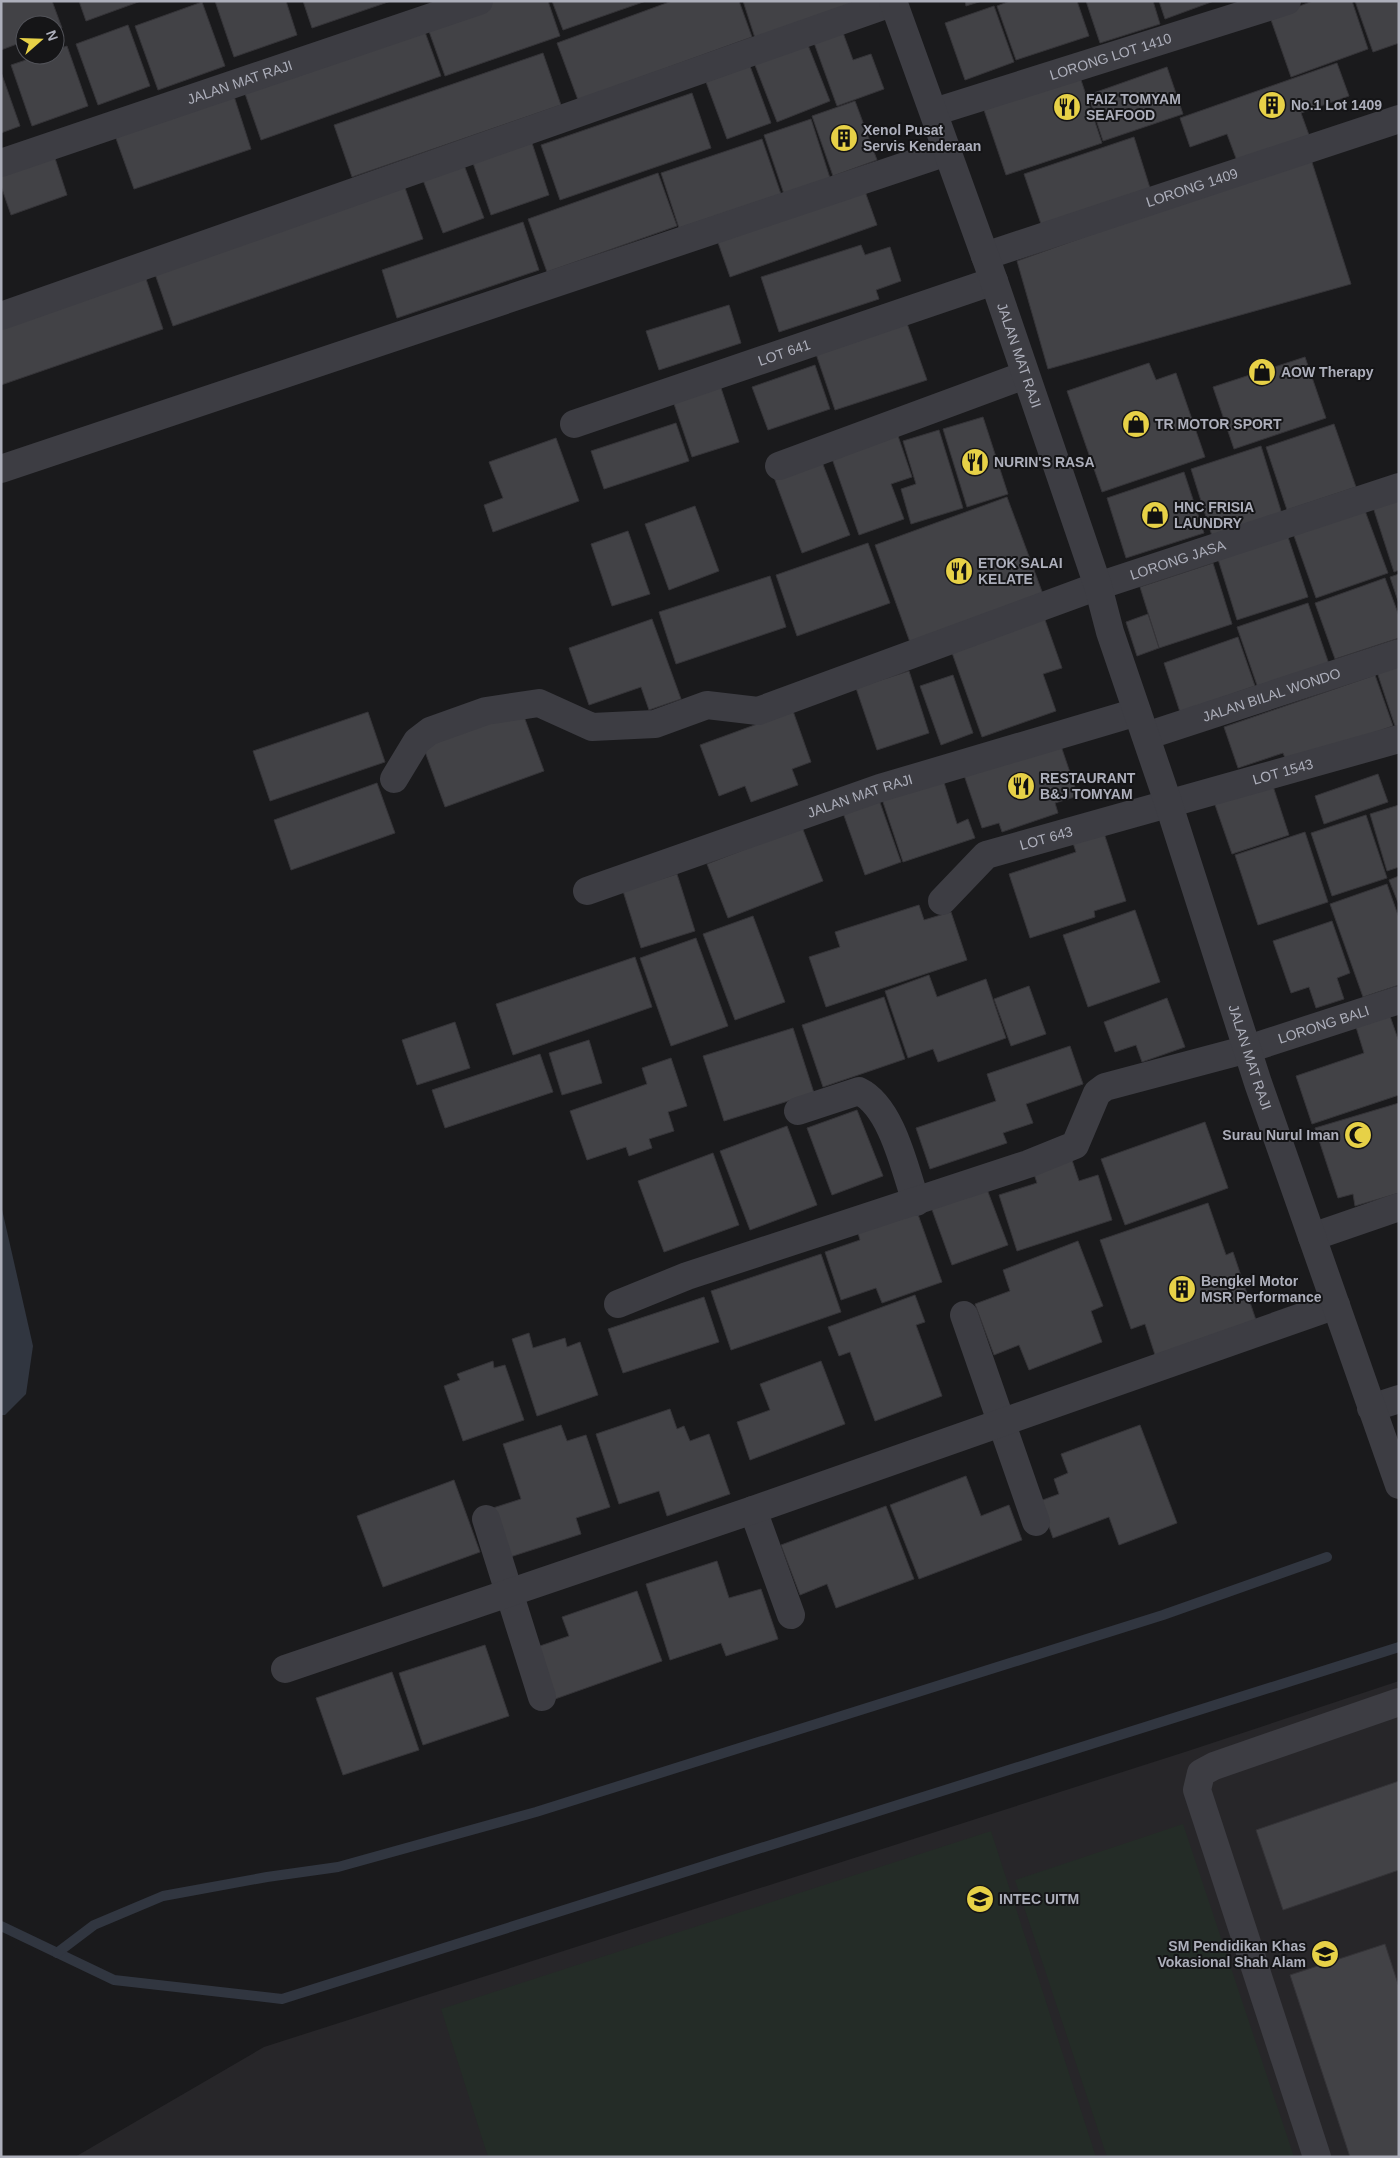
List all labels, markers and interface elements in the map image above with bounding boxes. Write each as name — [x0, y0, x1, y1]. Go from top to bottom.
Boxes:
north arrow — [15, 15, 65, 65]
text: N — [43, 28, 61, 43]
street label: LORONG LOT 1410 — [1048, 30, 1174, 83]
street label: JALAN MAT RAJI — [185, 57, 294, 107]
building icon: No.1 Lot 1409 — [1257, 90, 1287, 120]
place label: FAIZ TOMYAM SEAFOOD — [1086, 91, 1181, 123]
restaurant icon: FAIZ TOMYAM SEAFOOD — [1052, 92, 1082, 122]
place label: No.1 Lot 1409 — [1291, 97, 1382, 113]
place label: Xenol Pusat Servis Kenderaan — [863, 122, 981, 154]
building icon: Xenol Pusat Servis Kenderaan — [829, 123, 859, 153]
street label: LORONG 1409 — [1144, 165, 1240, 210]
street label: JALAN MAT RAJI — [994, 300, 1045, 410]
street label: LOT 641 — [756, 336, 813, 369]
shop icon: AOW Therapy — [1247, 357, 1277, 387]
place label: AOW Therapy — [1281, 364, 1374, 380]
shop icon: TR MOTOR SPORT — [1121, 409, 1151, 439]
place label: TR MOTOR SPORT — [1155, 416, 1282, 432]
restaurant icon: NURIN'S RASA — [960, 447, 990, 477]
place label: NURIN'S RASA — [994, 454, 1095, 470]
place label: HNC FRISIA LAUNDRY — [1174, 499, 1254, 531]
shop icon: HNC FRISIA LAUNDRY — [1140, 500, 1170, 530]
street label: LORONG JASA — [1128, 536, 1228, 583]
place label: ETOK SALAI KELATE — [978, 555, 1063, 587]
restaurant icon: ETOK SALAI KELATE — [944, 556, 974, 586]
street label: JALAN BILAL WONDO — [1200, 665, 1343, 725]
street label: LOT 1543 — [1251, 755, 1315, 788]
place label: RESTAURANT B&J TOMYAM — [1040, 770, 1136, 802]
street label: JALAN MAT RAJI — [805, 771, 914, 821]
restaurant icon: RESTAURANT B&J TOMYAM — [1006, 771, 1036, 801]
street label: LOT 643 — [1018, 823, 1075, 853]
street label: JALAN MAT RAJI — [1225, 1002, 1275, 1112]
street label: LORONG BALI — [1276, 1002, 1371, 1047]
mosque icon: Surau Nurul Iman — [1343, 1120, 1373, 1150]
place label: Surau Nurul Iman — [1222, 1127, 1339, 1143]
place label: Bengkel Motor MSR Performance — [1201, 1273, 1322, 1305]
building icon: Bengkel Motor MSR Performance — [1167, 1274, 1197, 1304]
school or university icon: INTEC UITM — [965, 1884, 995, 1914]
place label: INTEC UITM — [999, 1891, 1079, 1907]
place label: SM Pendidikan Khas Vokasional Shah Alam — [1157, 1938, 1306, 1970]
school or university icon: SM Pendidikan Khas Vokasional Shah Alam — [1310, 1939, 1340, 1969]

